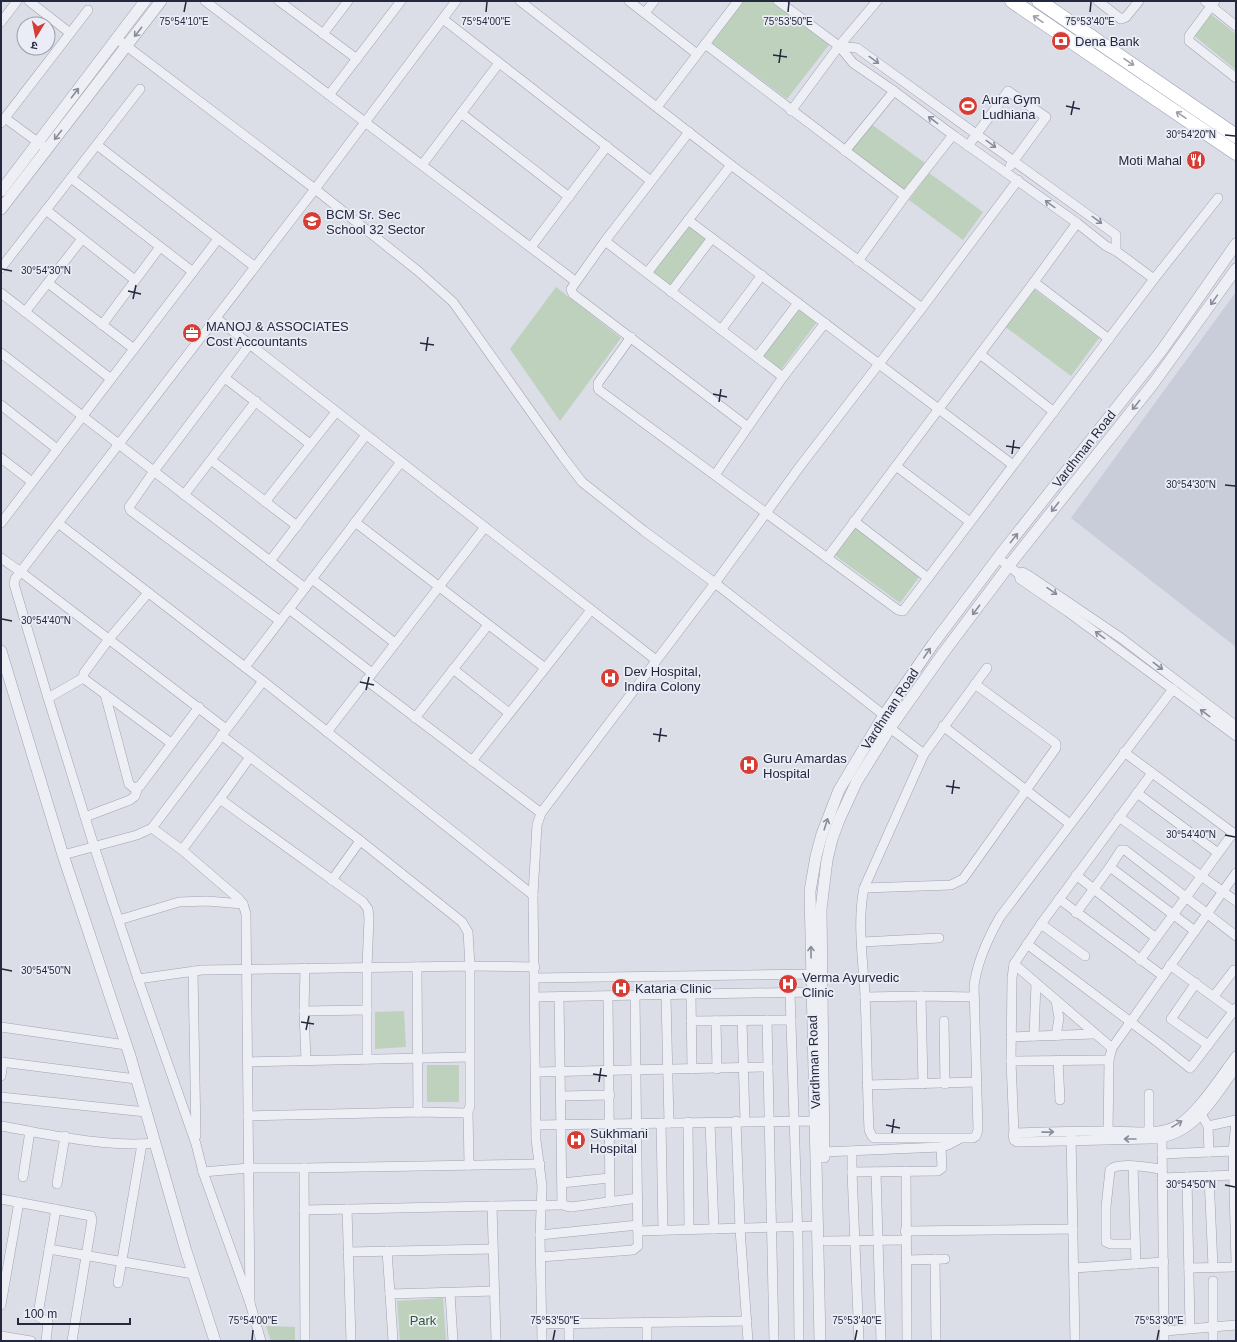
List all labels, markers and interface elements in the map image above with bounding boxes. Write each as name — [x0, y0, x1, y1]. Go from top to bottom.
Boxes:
one-way arrow — [1033, 15, 1044, 23]
north arrow — [16, 16, 56, 56]
text: 75°54'10"E — [159, 16, 209, 27]
text: 75°54'00"E — [461, 16, 511, 27]
text: 75°53'50"E — [763, 16, 813, 27]
text: 75°53'40"E — [1065, 16, 1115, 27]
one-way arrow — [133, 26, 142, 37]
bank icon: Dena Bank — [1050, 30, 1072, 52]
place label: Dena Bank — [1075, 34, 1140, 49]
text: उ — [29, 39, 38, 52]
one-way arrow — [868, 56, 879, 64]
one-way arrow — [1123, 58, 1134, 67]
one-way arrow — [71, 87, 80, 98]
place label: Aura Gym Ludhiana — [982, 92, 1041, 122]
sports icon: Aura Gym Ludhiana — [957, 95, 979, 117]
one-way arrow — [1175, 111, 1186, 119]
one-way arrow — [928, 116, 939, 124]
one-way arrow — [54, 129, 63, 140]
text: 30°54'20"N — [1166, 129, 1216, 140]
one-way arrow — [985, 140, 996, 148]
restaurant icon: Moti Mahal — [1185, 149, 1207, 171]
place label: Moti Mahal — [1118, 153, 1182, 168]
one-way arrow — [1045, 200, 1056, 208]
place label: BCM Sr. Sec School 32 Sector — [326, 207, 426, 237]
school or university icon: BCM Sr. Sec School 32 Sector — [301, 210, 323, 232]
one-way arrow — [1091, 216, 1102, 224]
text: 30°54'30"N — [21, 265, 71, 276]
one-way arrow — [1209, 295, 1218, 306]
place label: MANOJ & ASSOCIATES Cost Accountants — [206, 319, 349, 349]
office icon: MANOJ & ASSOCIATES Cost Accountants — [181, 322, 203, 344]
one-way arrow — [1132, 399, 1141, 410]
street label: Vardhman Road — [1049, 407, 1119, 491]
text: 30°54'30"N — [1166, 479, 1216, 490]
one-way arrow — [1051, 501, 1060, 512]
one-way arrow — [1010, 532, 1018, 543]
one-way arrow — [1046, 587, 1057, 595]
one-way arrow — [972, 604, 980, 615]
text: 30°54'40"N — [21, 615, 71, 626]
one-way arrow — [1095, 631, 1106, 640]
one-way arrow — [923, 647, 931, 658]
one-way arrow — [1152, 662, 1163, 671]
place label: Dev Hospital, Indira Colony — [624, 664, 701, 694]
street label: Vardhman Road — [858, 666, 922, 752]
hospital icon: Dev Hospital, Indira Colony — [599, 667, 621, 689]
one-way arrow — [1199, 709, 1210, 717]
place label: Guru Amardas Hospital — [763, 751, 847, 781]
hospital icon: Guru Amardas Hospital — [738, 754, 760, 776]
one-way arrow — [822, 818, 830, 830]
text: 30°54'40"N — [1166, 829, 1216, 840]
one-way arrow — [807, 946, 815, 959]
text: 30°54'50"N — [21, 965, 71, 976]
place label: Verma Ayurvedic Clinic — [802, 970, 900, 1000]
hospital icon: Verma Ayurvedic Clinic — [777, 973, 799, 995]
hospital icon: Kataria Clinic — [610, 977, 632, 999]
place label: Kataria Clinic — [635, 981, 712, 996]
street label: Vardhman Road — [805, 1015, 823, 1109]
one-way arrow — [1171, 1120, 1182, 1129]
place label: Sukhmani Hospital — [590, 1126, 648, 1156]
one-way arrow — [1041, 1128, 1054, 1136]
hospital icon: Sukhmani Hospital — [565, 1129, 587, 1151]
one-way arrow — [1124, 1135, 1137, 1143]
text: 30°54'50"N — [1166, 1179, 1216, 1190]
scale bar — [18, 1300, 130, 1326]
text: 100 m — [24, 1307, 57, 1321]
park label: Park — [410, 1313, 437, 1328]
text: 75°54'00"E — [228, 1315, 278, 1326]
text: 75°53'50"E — [530, 1315, 580, 1326]
text: 75°53'40"E — [832, 1315, 882, 1326]
text: 75°53'30"E — [1134, 1315, 1184, 1326]

